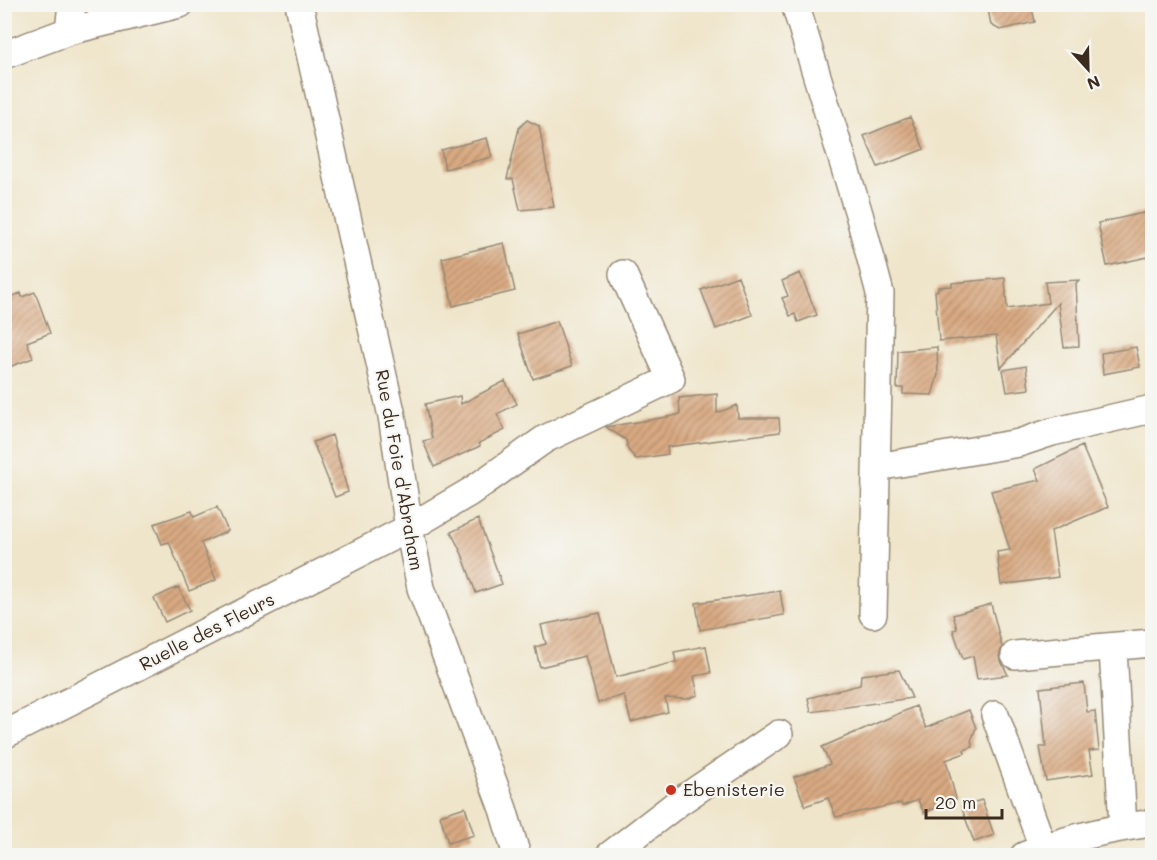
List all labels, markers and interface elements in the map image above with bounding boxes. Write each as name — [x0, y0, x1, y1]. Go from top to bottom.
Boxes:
north arrow — [1058, 39, 1118, 99]
text: N — [1084, 71, 1103, 95]
street label: Rue du Foie d'Abraham — [370, 367, 429, 572]
street label: Ruelle des Fleurs — [135, 587, 278, 676]
place label: Ebenisterie — [683, 777, 785, 801]
scale bar — [926, 782, 1002, 820]
marker: Ebenisterie — [664, 783, 678, 797]
text: 20 m — [935, 790, 976, 814]

